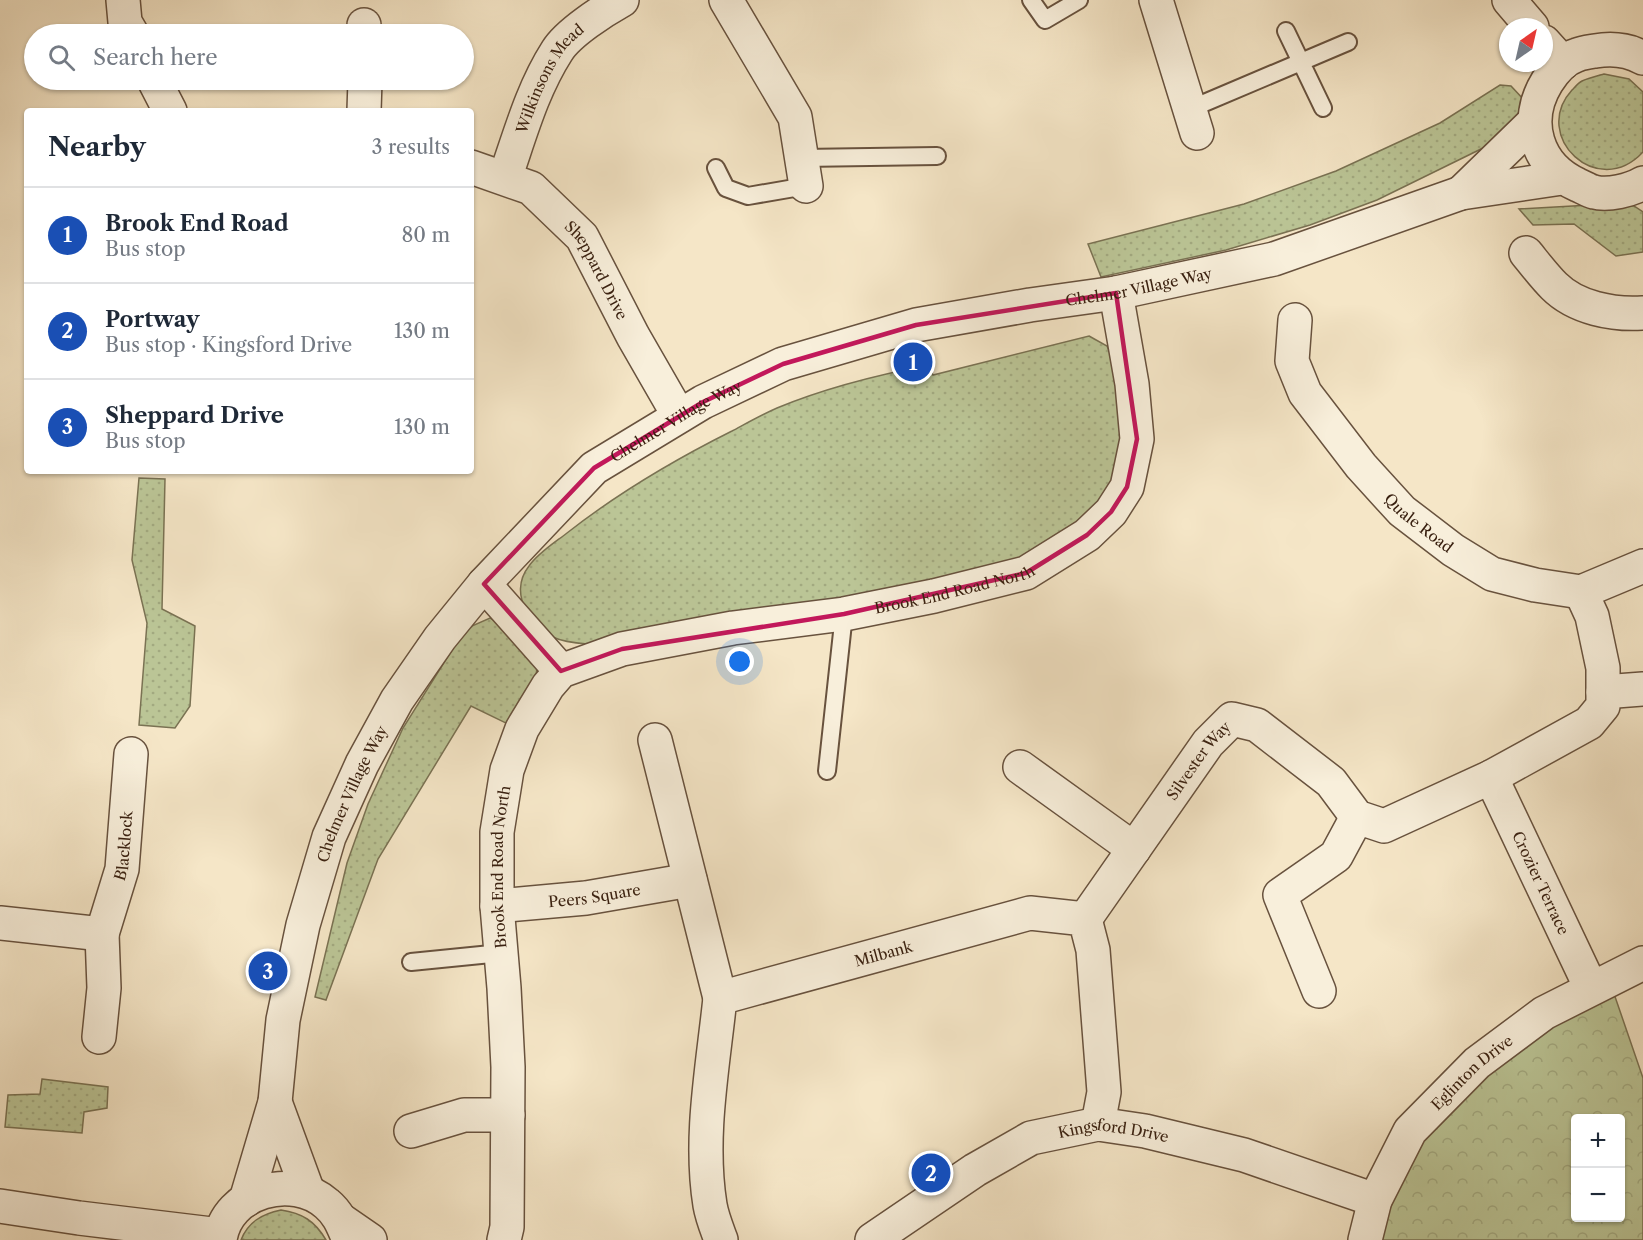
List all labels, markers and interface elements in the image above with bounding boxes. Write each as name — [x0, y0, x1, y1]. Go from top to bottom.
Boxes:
north arrow — [1499, 18, 1553, 72]
street label: Wilkinsons Mead — [511, 19, 587, 137]
search box — [24, 24, 474, 90]
icon: search — [45, 41, 78, 74]
text: Search here — [93, 44, 218, 71]
text: Nearby — [48, 131, 146, 163]
text: 3 results — [372, 135, 450, 159]
text: Brook End Road — [105, 210, 289, 237]
street label: Sheppard Drive — [561, 216, 632, 323]
text: 1 — [63, 223, 72, 247]
text: 80 m — [402, 223, 450, 247]
text: Bus stop — [105, 237, 186, 261]
street label: Chelmer Village Way — [1064, 263, 1214, 309]
text: Portway — [105, 306, 199, 333]
text: 2 — [62, 319, 73, 343]
text: 130 m — [394, 319, 450, 343]
text: Bus stop · Kingsford Drive — [105, 333, 352, 357]
pin: 1 — [894, 340, 932, 385]
street label: Chelmer Village Way — [606, 375, 745, 466]
text: Sheppard Drive — [105, 402, 284, 429]
text: 3 — [62, 415, 73, 439]
text: 130 m — [394, 415, 450, 439]
text: Bus stop — [105, 429, 186, 453]
street label: Quale Road — [1381, 489, 1457, 556]
street label: Brook End Road North — [873, 560, 1038, 617]
your location — [725, 647, 754, 676]
street label: Silvester Way — [1162, 716, 1235, 803]
street label: Chelmer Village Way — [313, 721, 391, 864]
street label: Brook End Road North — [487, 783, 514, 949]
street label: Blacklock — [110, 809, 136, 883]
street label: Crozier Terrace — [1508, 828, 1574, 938]
street label: Peers Square — [547, 879, 642, 911]
street label: Milbank — [852, 936, 916, 970]
pin: 3 — [248, 948, 288, 994]
street label: Eglinton Drive — [1427, 1030, 1516, 1114]
street label: Kingsford Drive — [1056, 1114, 1171, 1146]
map controls — [1571, 1114, 1625, 1222]
button: + — [1571, 1114, 1625, 1168]
pin: 2 — [912, 1150, 950, 1196]
button: − — [1571, 1168, 1625, 1222]

